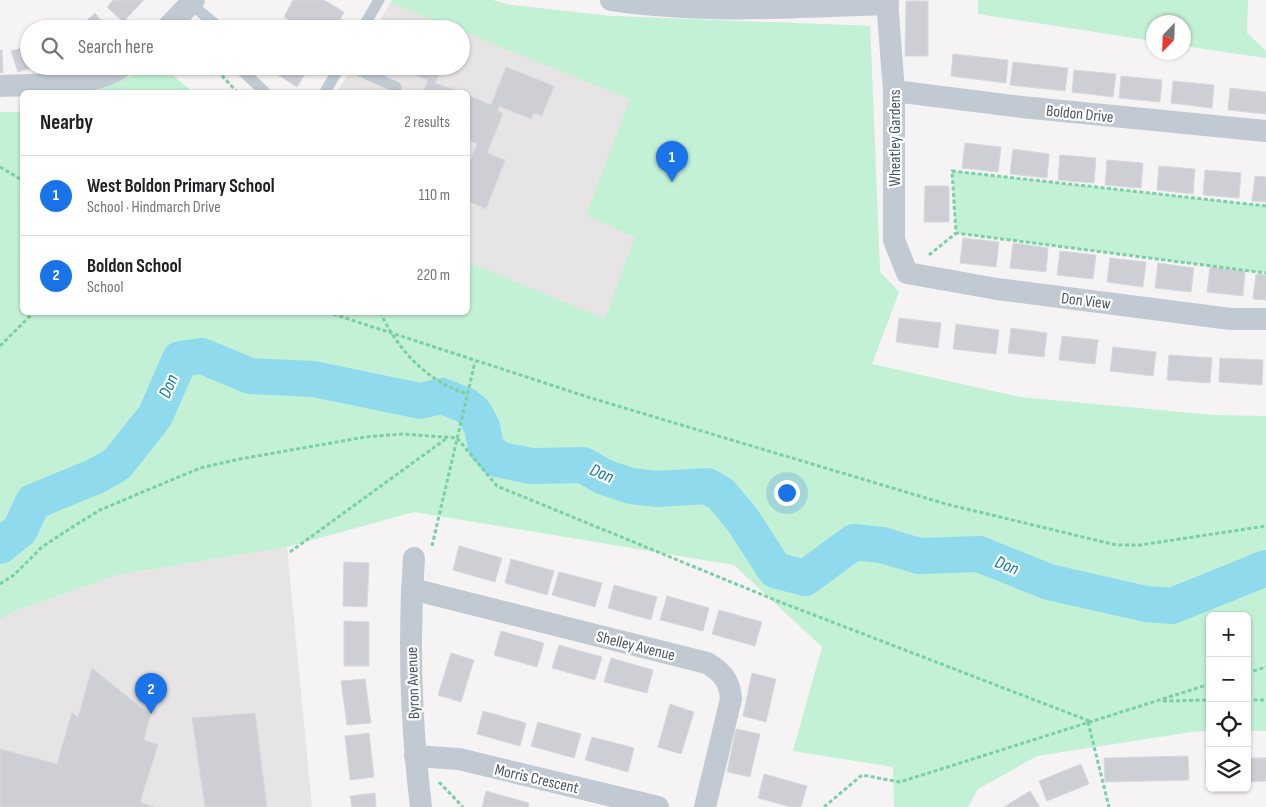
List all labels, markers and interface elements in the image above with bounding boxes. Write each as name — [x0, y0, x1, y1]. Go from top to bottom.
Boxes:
north arrow — [1146, 15, 1191, 60]
search box — [20, 20, 470, 75]
icon: search — [38, 34, 66, 62]
text: Search here — [78, 36, 154, 59]
street label: Wheatley Gardens — [886, 89, 905, 186]
street label: Boldon Drive — [1045, 102, 1114, 127]
text: Nearby — [40, 110, 93, 135]
text: 2 results — [404, 113, 450, 132]
pin: 1 — [656, 141, 688, 182]
text: West Boldon Primary School — [87, 175, 275, 198]
text: 1 — [53, 186, 59, 205]
text: 110 m — [419, 186, 450, 205]
text: School · Hindmarch Drive — [87, 198, 221, 217]
text: Boldon School — [87, 255, 182, 278]
text: 2 — [52, 266, 60, 285]
text: 220 m — [417, 266, 450, 285]
text: School — [87, 278, 123, 297]
street label: Don View — [1060, 289, 1112, 314]
water label: Don — [154, 371, 183, 401]
water label: Don — [587, 459, 617, 488]
your location — [774, 480, 800, 506]
water label: Don — [992, 551, 1022, 580]
map controls — [1206, 612, 1251, 792]
button: + — [1206, 612, 1251, 657]
street label: Shelley Avenue — [594, 628, 677, 665]
street label: Byron Avenue — [403, 646, 424, 720]
button: − — [1206, 657, 1251, 702]
pin: 2 — [135, 673, 167, 714]
button: locate — [1206, 702, 1251, 747]
button: layers — [1206, 747, 1251, 792]
street label: Morris Crescent — [493, 761, 581, 798]

